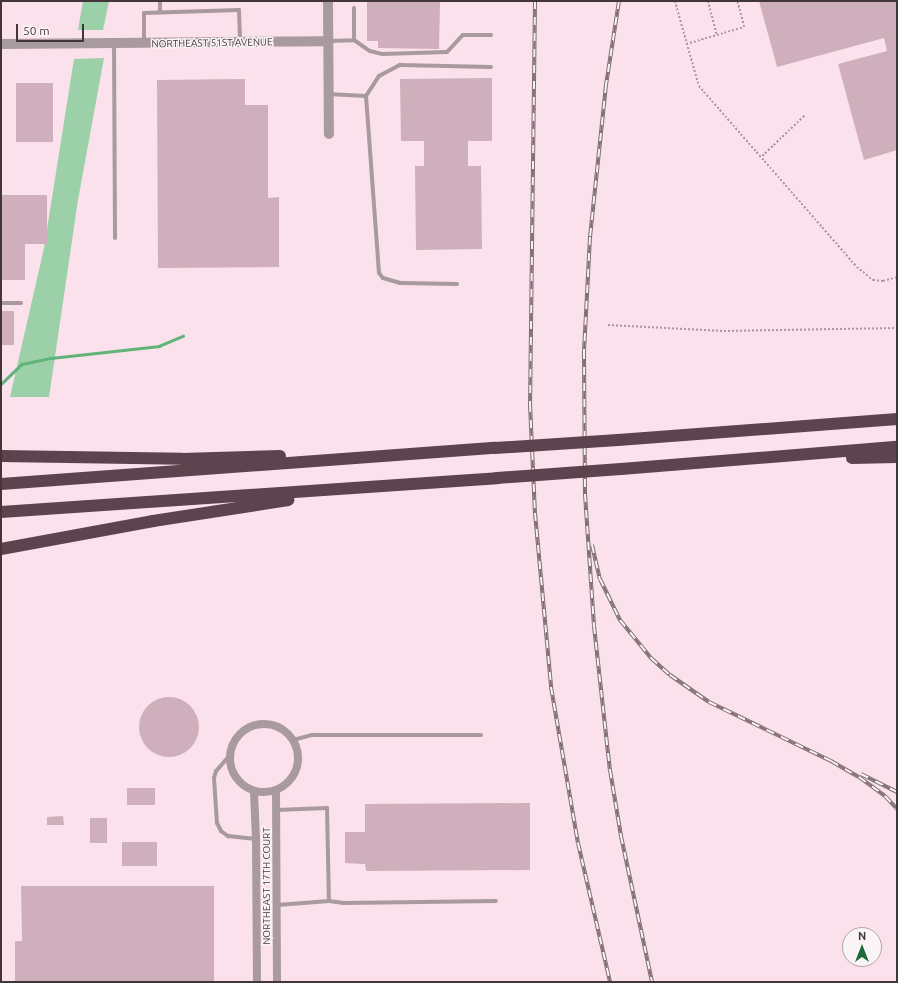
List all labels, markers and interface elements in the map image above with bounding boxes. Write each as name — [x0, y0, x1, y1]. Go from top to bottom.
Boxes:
scale bar — [18, 16, 86, 42]
text: 50 m — [23, 24, 50, 37]
street label: NORTHEAST 51ST AVENUE — [151, 36, 273, 50]
street label: NORTHEAST 17TH COURT — [261, 827, 273, 945]
north arrow — [842, 927, 882, 967]
text: N — [858, 930, 866, 942]

